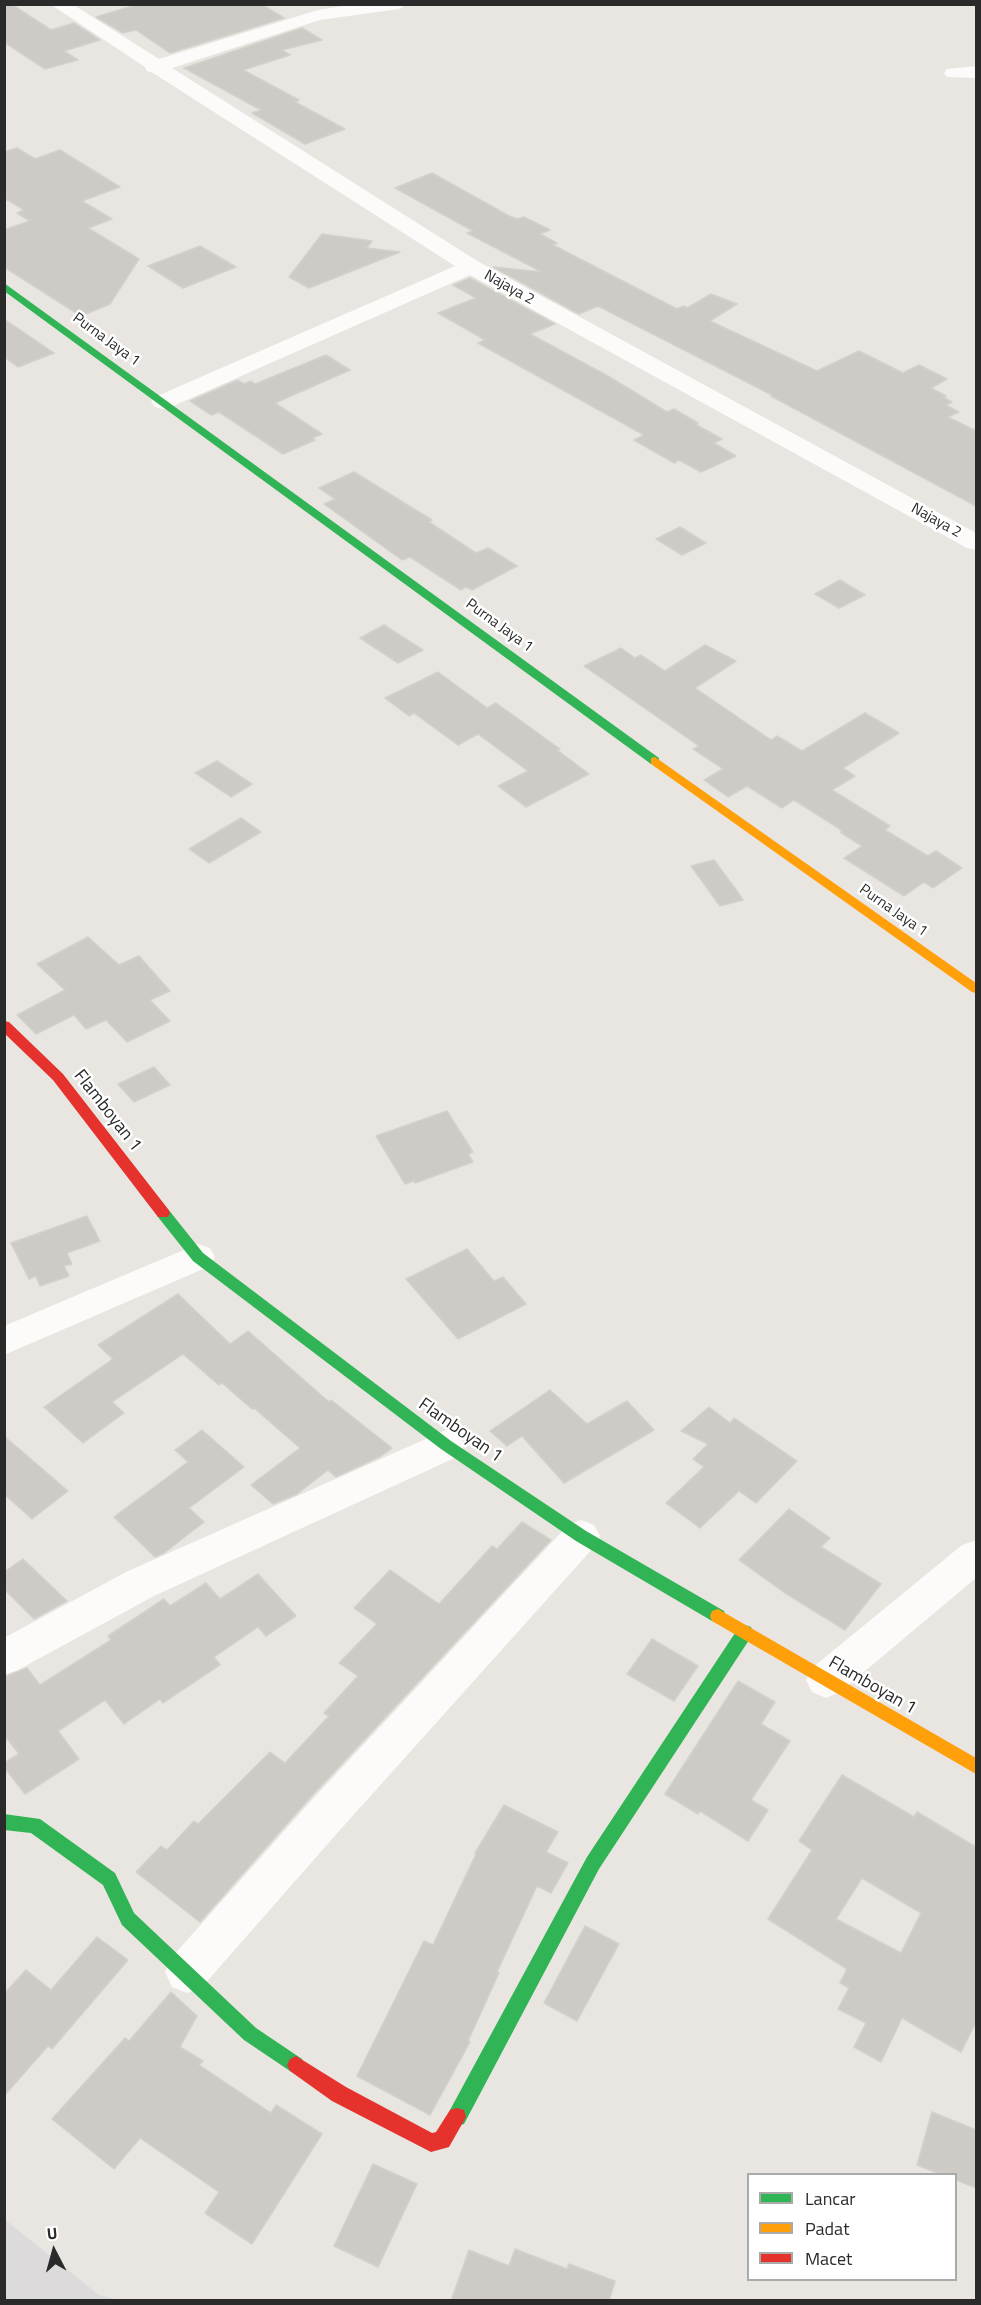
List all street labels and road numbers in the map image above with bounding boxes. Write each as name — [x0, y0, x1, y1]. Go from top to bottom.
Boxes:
street label: Najaya 2 — [481, 267, 537, 309]
street label: Purna Jaya 1 — [69, 309, 143, 371]
street label: Najaya 2 — [908, 500, 964, 542]
street label: Purna Jaya 1 — [462, 595, 536, 657]
street label: Purna Jaya 1 — [855, 881, 931, 941]
street label: Flamboyan 1 — [68, 1066, 146, 1156]
street label: Flamboyan 1 — [414, 1394, 506, 1468]
street label: Flamboyan 1 — [824, 1652, 920, 1720]

